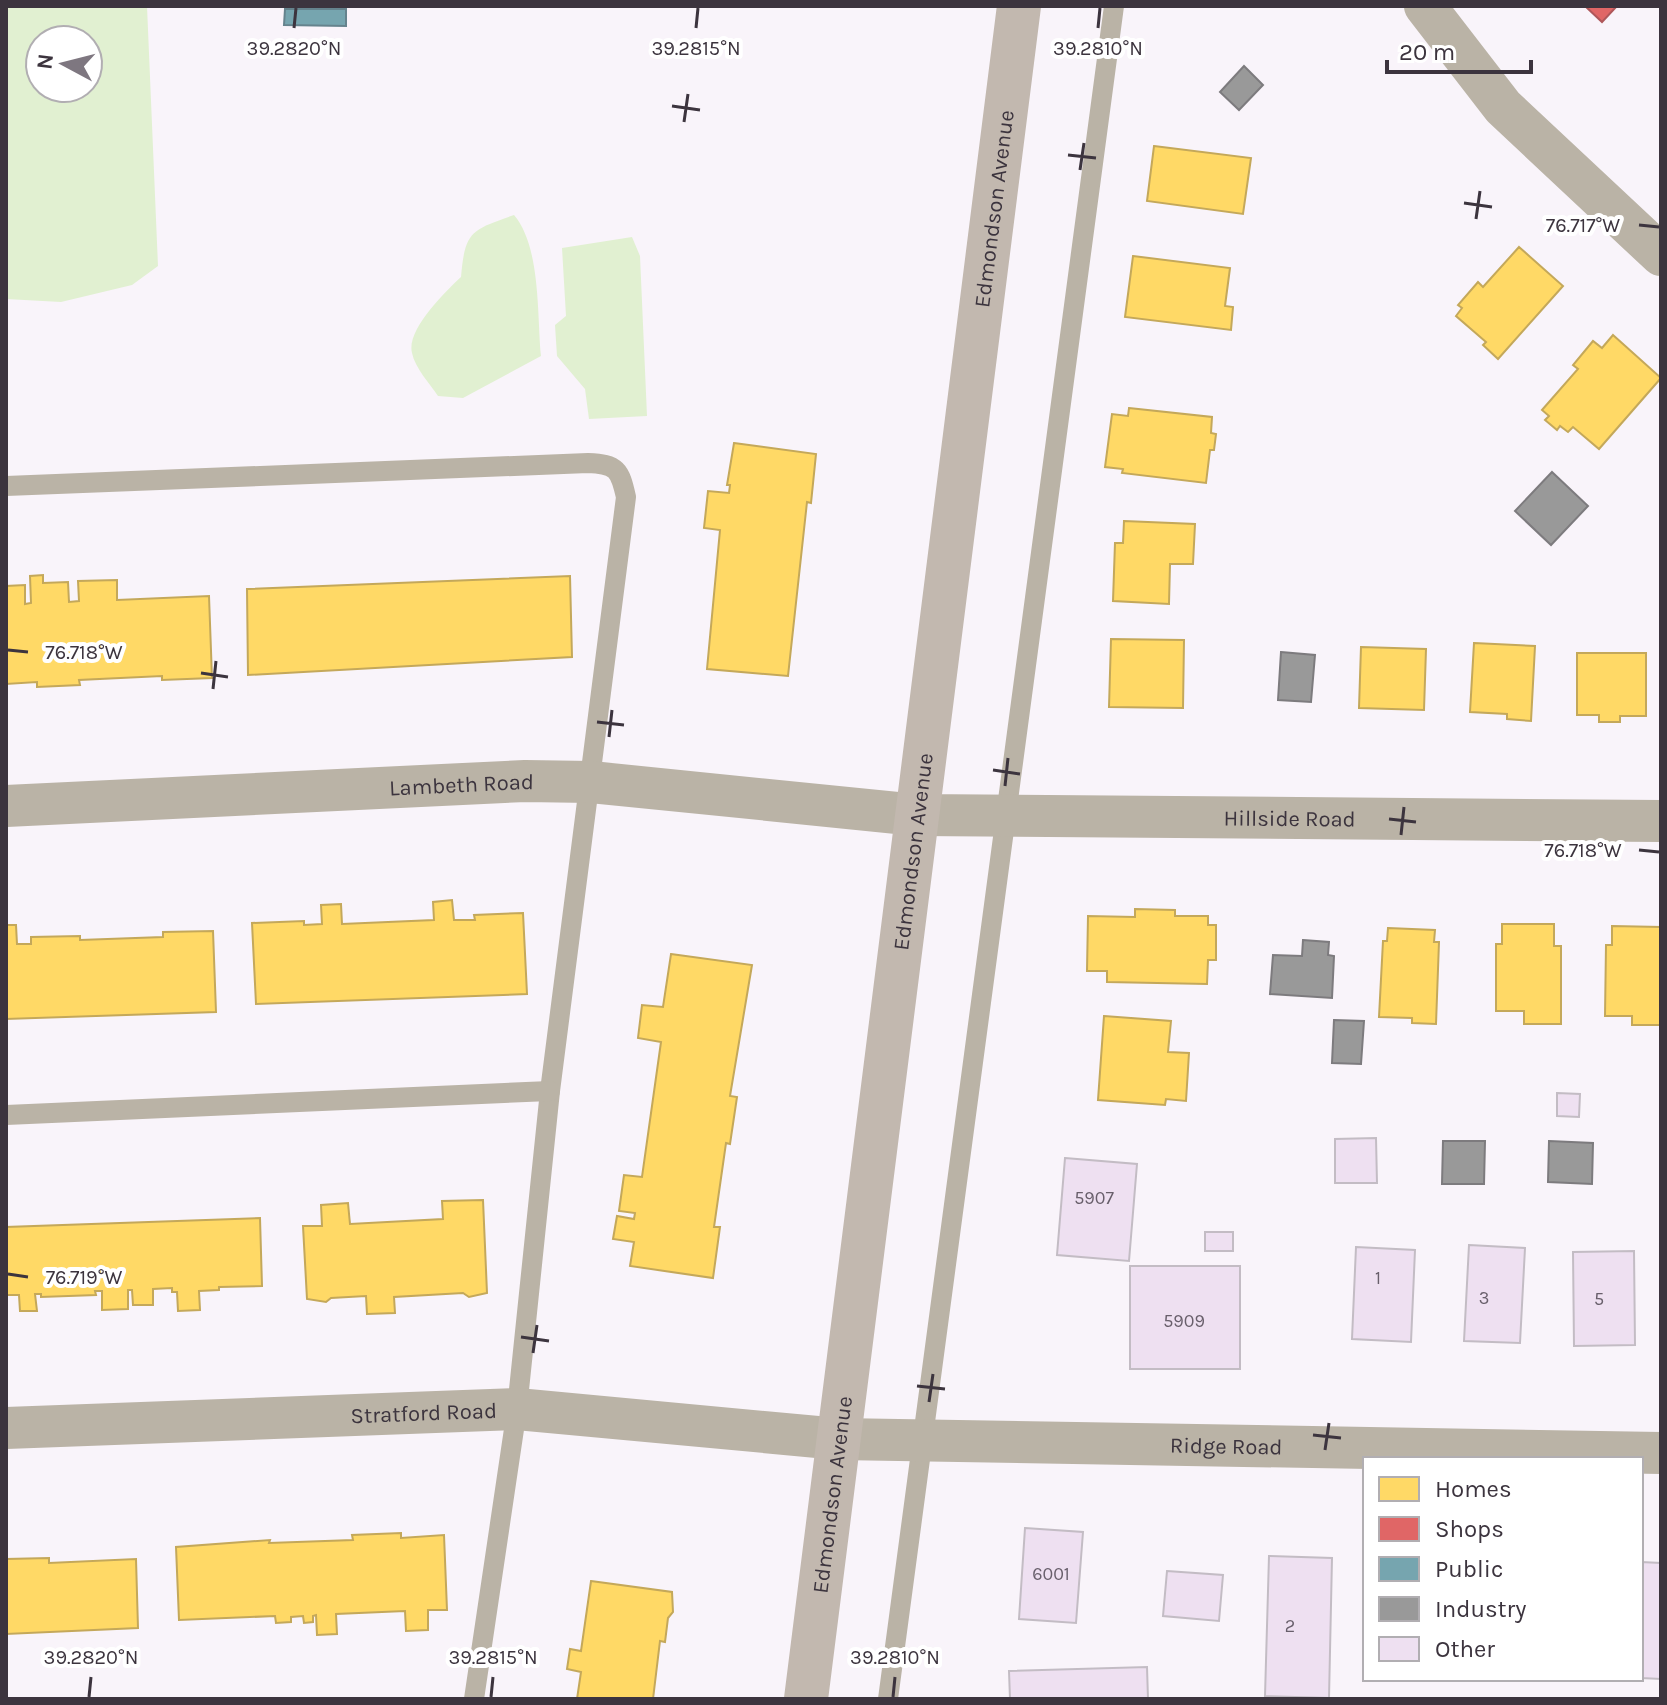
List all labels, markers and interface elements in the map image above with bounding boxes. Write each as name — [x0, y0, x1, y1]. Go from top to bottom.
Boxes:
north arrow — [24, 24, 104, 104]
scale bar — [1387, 24, 1531, 74]
text: 39.2820°N — [247, 37, 341, 60]
text: 39.2815°N — [651, 37, 741, 60]
text: 39.2810°N — [1053, 37, 1143, 60]
text: 20 m — [1399, 38, 1455, 66]
text: N — [31, 52, 59, 71]
street label: Edmondson Avenue — [969, 109, 1020, 309]
text: 76.717°W — [1546, 214, 1620, 237]
text: 76.718°W — [45, 641, 123, 664]
street label: Edmondson Avenue — [888, 751, 939, 952]
street label: Lambeth Road — [389, 769, 534, 802]
street label: Hillside Road — [1224, 805, 1356, 833]
text: 76.718°W — [1544, 839, 1622, 862]
house number: 5907 — [1074, 1187, 1114, 1209]
text: 76.719°W — [46, 1266, 122, 1289]
house number: 1 — [1375, 1267, 1381, 1289]
house number: 3 — [1479, 1287, 1489, 1309]
house number: 5 — [1594, 1288, 1604, 1310]
house number: 5909 — [1163, 1310, 1205, 1332]
street label: Edmondson Avenue — [807, 1394, 858, 1595]
street label: Stratford Road — [350, 1398, 497, 1429]
street label: Ridge Road — [1170, 1433, 1283, 1461]
legend — [1363, 1457, 1643, 1681]
text: Homes — [1435, 1475, 1512, 1503]
text: Shops — [1435, 1515, 1504, 1543]
text: Public — [1435, 1555, 1503, 1583]
house number: 6001 — [1032, 1563, 1070, 1585]
text: Industry — [1435, 1595, 1526, 1623]
house number: 2 — [1285, 1615, 1295, 1637]
text: Other — [1435, 1635, 1495, 1663]
text: 39.2820°N — [44, 1646, 138, 1669]
text: 39.2815°N — [448, 1646, 538, 1669]
text: 39.2810°N — [850, 1646, 940, 1669]

